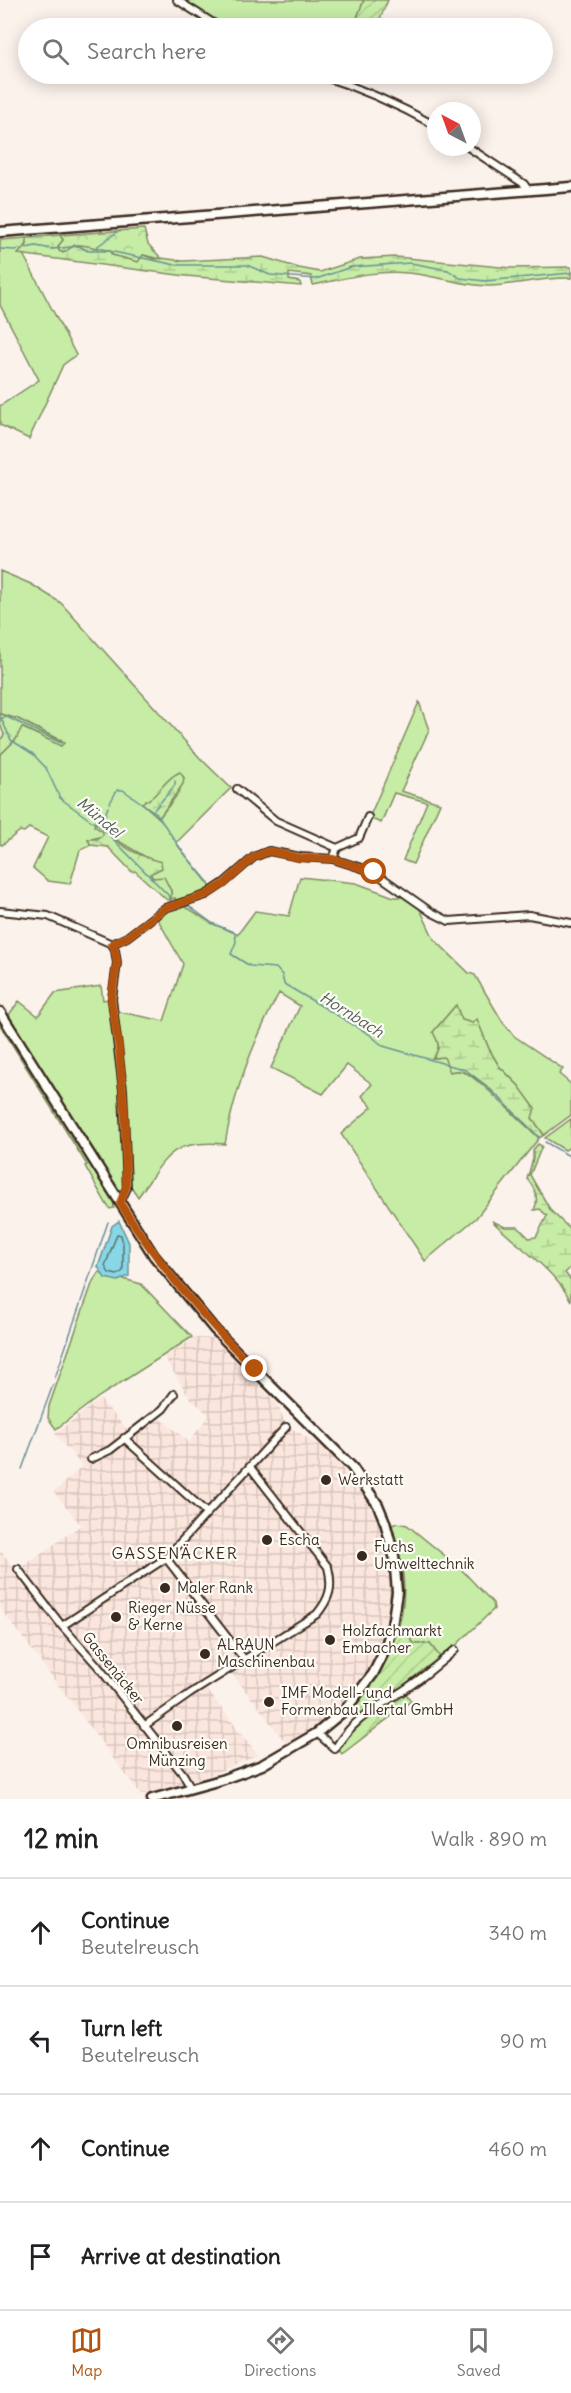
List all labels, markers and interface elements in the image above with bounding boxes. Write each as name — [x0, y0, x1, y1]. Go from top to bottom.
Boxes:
search box — [18, 18, 553, 84]
icon: search — [39, 35, 72, 68]
text: Search here — [87, 37, 206, 65]
north arrow — [427, 102, 481, 156]
water label: Mündel — [73, 792, 129, 843]
route start — [360, 858, 386, 884]
water label: Hornbach — [316, 987, 388, 1042]
route end — [241, 1355, 267, 1381]
place label: Werkstatt — [338, 1470, 404, 1489]
marker: Werkstatt — [319, 1473, 333, 1487]
place label: Escha — [279, 1530, 320, 1549]
marker: Escha — [260, 1533, 274, 1547]
place label: Fuchs Umwelttechnik — [374, 1537, 475, 1573]
district label: GASSENÄCKER — [112, 1543, 238, 1563]
marker: Fuchs Umwelttechnik — [355, 1549, 369, 1563]
place label: Maler Rank — [177, 1578, 253, 1597]
marker: Maler Rank — [158, 1581, 172, 1595]
place label: Rieger Nüsse & Kerne — [128, 1598, 216, 1634]
marker: Rieger Nüsse & Kerne — [109, 1610, 123, 1624]
place label: Holzfachmarkt Embacher — [342, 1621, 442, 1657]
street label: Gassenäcker — [78, 1628, 148, 1708]
marker: Holzfachmarkt Embacher — [323, 1633, 337, 1647]
place label: ALRAUN Maschinenbau — [217, 1635, 315, 1671]
marker: ALRAUN Maschinenbau — [198, 1647, 212, 1661]
place label: IMF Modell- und Formenbau Illertal GmbH — [281, 1683, 454, 1719]
marker: IMF Modell- und Formenbau Illertal GmbH — [262, 1695, 276, 1709]
marker: Omnibusreisen Münzing — [170, 1719, 184, 1733]
place label: Omnibusreisen Münzing — [126, 1734, 228, 1770]
text: 12 min — [24, 1822, 98, 1855]
text: Walk · 890 m — [431, 1826, 547, 1851]
text: Continue — [81, 1906, 170, 1934]
icon: ahead — [24, 1916, 57, 1949]
text: 340 m — [489, 1920, 547, 1945]
text: Beutelreusch — [81, 1934, 199, 1959]
text: Turn left — [81, 2014, 162, 2042]
icon: left — [24, 2024, 57, 2057]
text: 90 m — [500, 2028, 547, 2053]
text: Beutelreusch — [81, 2042, 199, 2067]
icon: ahead — [24, 2132, 57, 2165]
text: Continue — [81, 2134, 170, 2162]
text: 460 m — [488, 2136, 547, 2161]
icon: arrive — [24, 2240, 57, 2273]
text: Arrive at destination — [81, 2242, 281, 2270]
tab: Map — [70, 2324, 103, 2380]
tab: Directions — [244, 2324, 316, 2380]
tab: Saved — [457, 2324, 501, 2380]

